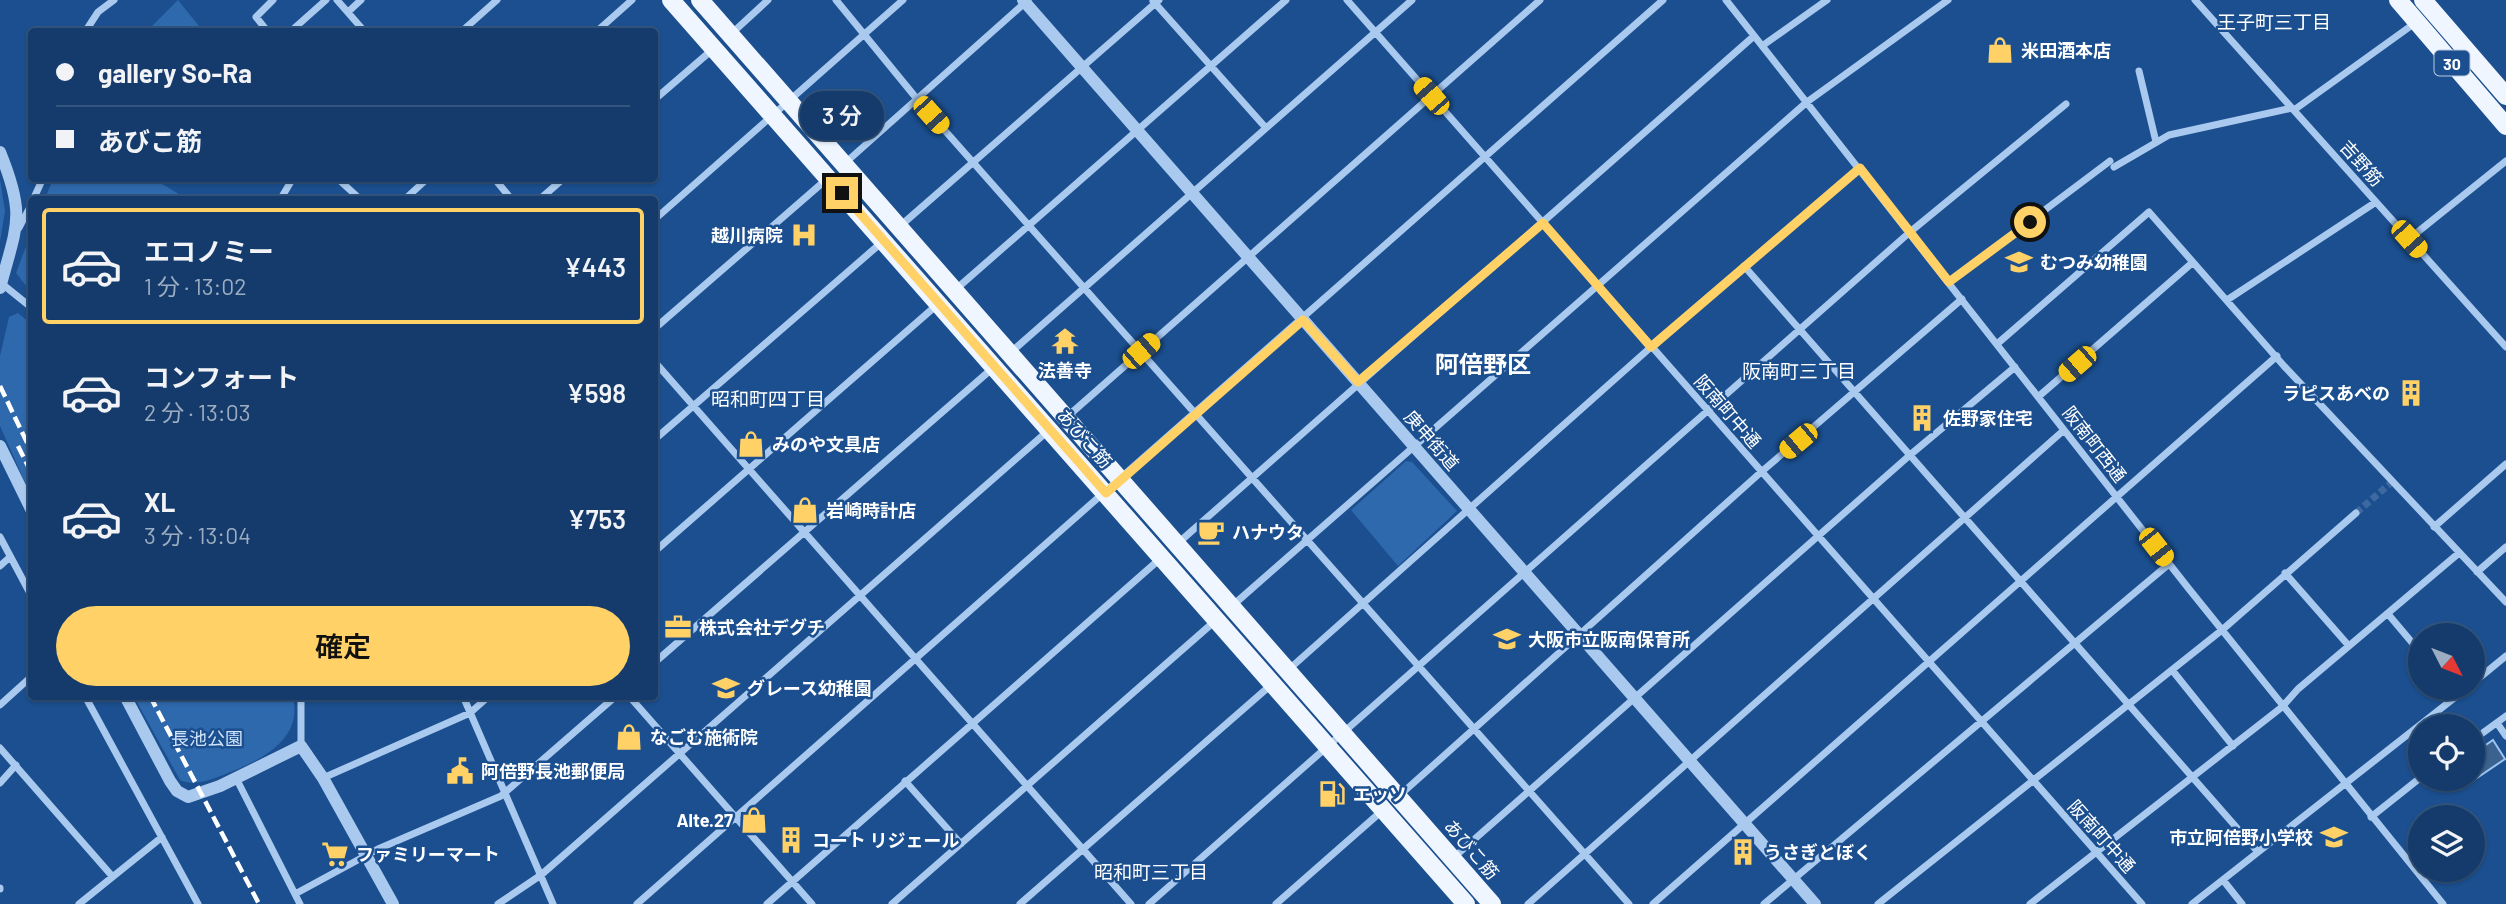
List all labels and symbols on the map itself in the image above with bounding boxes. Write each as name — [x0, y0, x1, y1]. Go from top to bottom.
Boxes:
district label: 王子町三丁目 — [2217, 10, 2331, 33]
shop icon: 米田酒本店 — [1985, 35, 2015, 65]
place label: 米田酒本店 — [2021, 39, 2111, 61]
road number: 30 — [2434, 50, 2470, 76]
car — [1410, 73, 1453, 119]
callout: 3 分 — [800, 92, 884, 140]
car — [910, 92, 953, 138]
street label: 吉野筋 — [2336, 136, 2388, 190]
route end — [826, 177, 858, 209]
route start — [2014, 206, 2046, 238]
car — [2388, 216, 2431, 262]
hospital icon: 越川病院 — [789, 220, 819, 250]
place label: 越川病院 — [711, 224, 783, 246]
school or university icon: むつみ幼稚園 — [2004, 247, 2034, 277]
place label: むつみ幼稚園 — [2040, 251, 2148, 273]
temple icon: 法善寺 — [1050, 326, 1080, 356]
car — [1119, 329, 1164, 373]
car — [2055, 342, 2100, 386]
district label: 阿倍野区 — [1435, 349, 1531, 378]
place label: 法善寺 — [1038, 359, 1092, 381]
district label: 阪南町三丁目 — [1742, 359, 1856, 382]
street label: 阪南町中通 — [1690, 370, 1766, 452]
building icon: ラピスあべの — [2396, 378, 2426, 408]
place label: ラピスあべの — [2282, 382, 2390, 404]
district label: 昭和町四丁目 — [711, 387, 825, 410]
street label: 阪南町西通 — [2059, 402, 2131, 486]
building icon: 佐野家住宅 — [1907, 403, 1937, 433]
street label: あびこ筋 — [1053, 404, 1117, 472]
street label: 庚申街道 — [1400, 406, 1464, 474]
place label: 佐野家住宅 — [1943, 407, 2033, 429]
car — [1776, 419, 1821, 463]
shop icon: みのや文具店 — [736, 429, 766, 459]
place label: みのや文具店 — [772, 433, 880, 455]
shop icon: 岩崎時計店 — [790, 495, 820, 525]
place label: 岩崎時計店 — [826, 499, 916, 521]
cafe icon: ハナウタ — [1196, 517, 1226, 547]
place label: ハナウタ — [1232, 521, 1304, 543]
car — [2135, 524, 2178, 570]
office icon: 株式会社デグチ — [663, 612, 693, 642]
place label: 株式会社デグチ — [699, 616, 825, 638]
north arrow — [2408, 623, 2485, 700]
school or university icon: 大阪市立阪南保育所 — [1492, 624, 1522, 654]
place label: 大阪市立阪南保育所 — [1528, 628, 1690, 650]
school or university icon: グレース幼稚園 — [711, 673, 741, 703]
place label: グレース幼稚園 — [747, 677, 872, 699]
shop icon: なごむ施術院 — [614, 722, 644, 752]
place label: なごむ施術院 — [650, 726, 758, 748]
park label: 長池公園 — [171, 727, 243, 749]
public building icon: 阿倍野長池郵便局 — [445, 756, 475, 786]
place label: 阿倍野長池郵便局 — [481, 760, 625, 782]
fuel station icon: エッソ — [1317, 779, 1347, 809]
place label: エッソ — [1353, 783, 1407, 805]
street label: 阪南町中通 — [2064, 795, 2140, 877]
shop icon: Alte.27 — [739, 805, 769, 835]
place label: Alte.27 — [676, 809, 733, 831]
street label: あびこ筋 — [1440, 815, 1504, 883]
school or university icon: 市立阿倍野小学校 — [2319, 822, 2349, 852]
building icon: コート リジェール — [776, 825, 806, 855]
place label: 市立阿倍野小学校 — [2169, 826, 2313, 848]
place label: コート リジェール — [812, 829, 960, 851]
building icon: うさぎとぼく — [1728, 837, 1758, 867]
supermarket icon: ファミリーマート — [320, 839, 350, 869]
place label: うさぎとぼく — [1764, 841, 1872, 863]
place label: ファミリーマート — [356, 843, 500, 865]
district label: 昭和町三丁目 — [1094, 860, 1208, 883]

